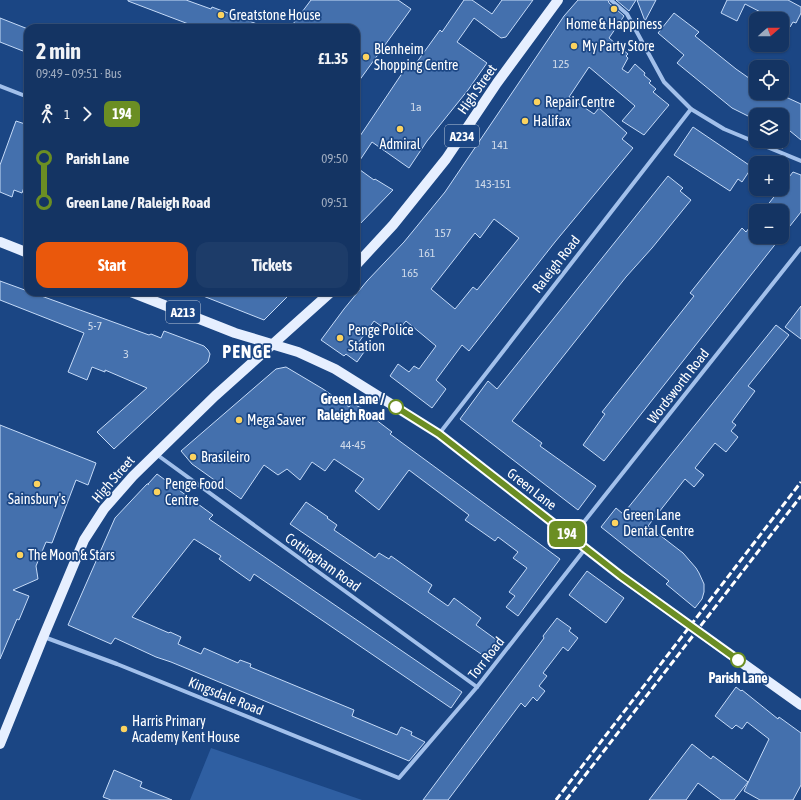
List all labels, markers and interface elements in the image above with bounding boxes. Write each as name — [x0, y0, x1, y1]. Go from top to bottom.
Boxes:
marker: Home & Happiness — [609, 4, 619, 14]
place label: Greatstone House — [229, 7, 321, 23]
marker: Greatstone House — [216, 10, 226, 20]
north arrow — [749, 12, 789, 52]
map controls — [749, 12, 789, 244]
place label: Home & Happiness — [566, 16, 662, 32]
text: 2 min — [36, 38, 81, 64]
place label: My Party Store — [582, 38, 655, 54]
place label: Blenheim Shopping Centre — [374, 41, 458, 73]
marker: My Party Store — [569, 41, 579, 51]
text: £1.35 — [318, 50, 348, 67]
marker: Blenheim Shopping Centre — [361, 52, 371, 62]
house number: 125 — [553, 57, 569, 71]
button: locate — [749, 60, 789, 100]
street label: High Street — [454, 61, 500, 117]
text: 09:49 – 09:51 · Bus — [36, 66, 122, 81]
place label: Repair Centre — [545, 94, 615, 110]
marker: Repair Centre — [532, 97, 542, 107]
house number: 1a — [410, 100, 422, 114]
icon: walk — [36, 103, 58, 125]
icon: forward — [76, 103, 98, 125]
text: 194 — [112, 106, 132, 122]
text: 1 — [64, 107, 70, 122]
button: layers — [749, 108, 789, 148]
place label: Halifax — [533, 113, 571, 129]
marker: Halifax — [520, 116, 530, 126]
marker: Admiral — [395, 124, 405, 134]
road number: A234 — [445, 125, 479, 147]
place label: Admiral — [380, 136, 421, 152]
house number: 141 — [492, 138, 509, 152]
text: Parish Lane — [66, 150, 129, 167]
text: 09:50 — [321, 151, 348, 166]
button: + — [749, 156, 789, 196]
house number: 143-151 — [475, 177, 511, 191]
text: Green Lane / Raleigh Road — [66, 194, 210, 211]
text: 09:51 — [321, 195, 348, 210]
button: − — [749, 204, 789, 244]
house number: 157 — [435, 226, 452, 240]
street label: Raleigh Road — [529, 232, 583, 296]
button: Start — [36, 242, 188, 288]
button: Tickets — [196, 242, 348, 288]
house number: 161 — [419, 246, 436, 260]
house number: 165 — [402, 266, 418, 280]
road number: A213 — [166, 301, 200, 323]
house number: 5-7 — [88, 319, 102, 333]
place label: Penge Police Station — [348, 322, 414, 354]
marker: Penge Police Station — [335, 333, 345, 343]
district label: PENGE — [222, 341, 272, 362]
street label: Wordsworth Road — [644, 346, 712, 426]
house number: 3 — [123, 347, 129, 361]
place label: Green Lane / Raleigh Road — [317, 391, 385, 423]
marker: Green Lane / Raleigh Road — [388, 399, 404, 415]
place label: Mega Saver — [247, 412, 306, 428]
marker: Mega Saver — [234, 415, 244, 425]
house number: 44-45 — [340, 438, 366, 452]
place label: Brasileiro — [201, 449, 250, 465]
street label: High Street — [88, 452, 138, 506]
marker: Brasileiro — [188, 452, 198, 462]
street label: Green Lane — [504, 465, 560, 513]
place label: Penge Food Centre — [165, 476, 224, 508]
marker: Sainsbury's — [32, 479, 42, 489]
marker: Penge Food Centre — [152, 487, 162, 497]
place label: Sainsbury's — [8, 491, 66, 507]
place label: Green Lane Dental Centre — [623, 507, 694, 539]
marker: Green Lane Dental Centre — [610, 518, 620, 528]
line badge: 194 — [544, 521, 590, 547]
text: 194 — [557, 526, 577, 542]
street label: Cottingham Road — [282, 529, 364, 595]
place label: The Moon & Stars — [28, 547, 115, 563]
marker: The Moon & Stars — [15, 550, 25, 560]
street label: Torr Road — [465, 634, 507, 682]
marker: Parish Lane — [730, 652, 746, 668]
place label: Parish Lane — [708, 670, 768, 686]
street label: Kingsdale Road — [186, 674, 266, 718]
place label: Harris Primary Academy Kent House — [132, 713, 240, 745]
marker: Harris Primary Academy Kent House — [119, 724, 129, 734]

